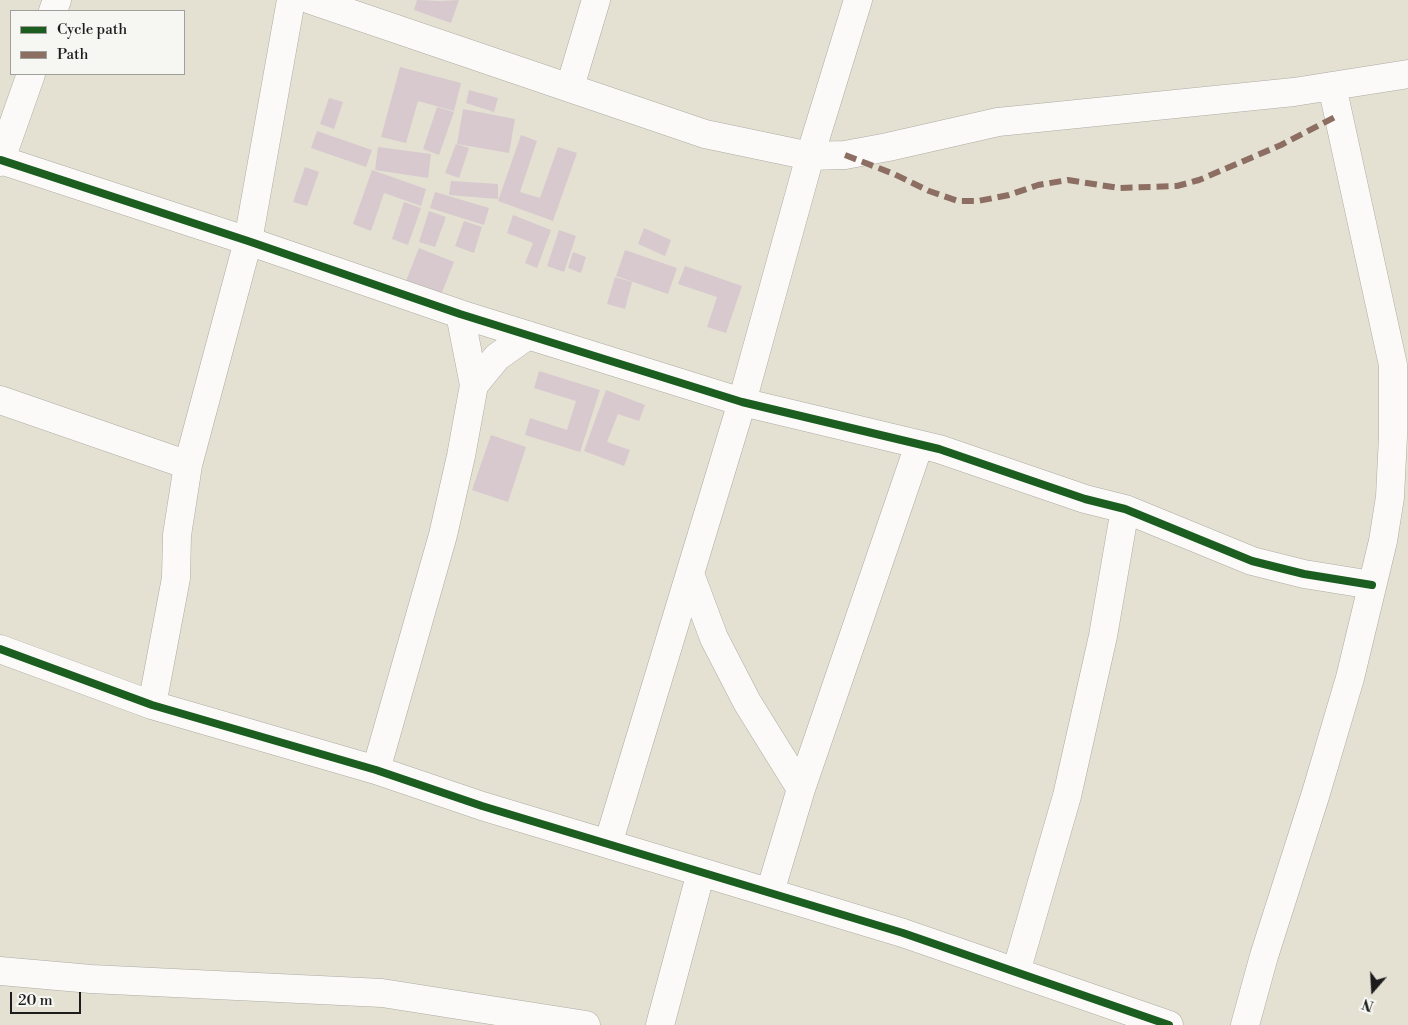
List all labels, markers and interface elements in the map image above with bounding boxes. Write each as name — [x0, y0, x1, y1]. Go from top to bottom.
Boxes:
legend — [10, 10, 185, 75]
text: Cycle path — [57, 20, 127, 39]
text: Path — [57, 45, 89, 64]
north arrow — [1348, 965, 1398, 1015]
scale bar — [12, 982, 84, 1014]
text: 20 m — [18, 991, 53, 1010]
text: N — [1360, 994, 1376, 1014]

